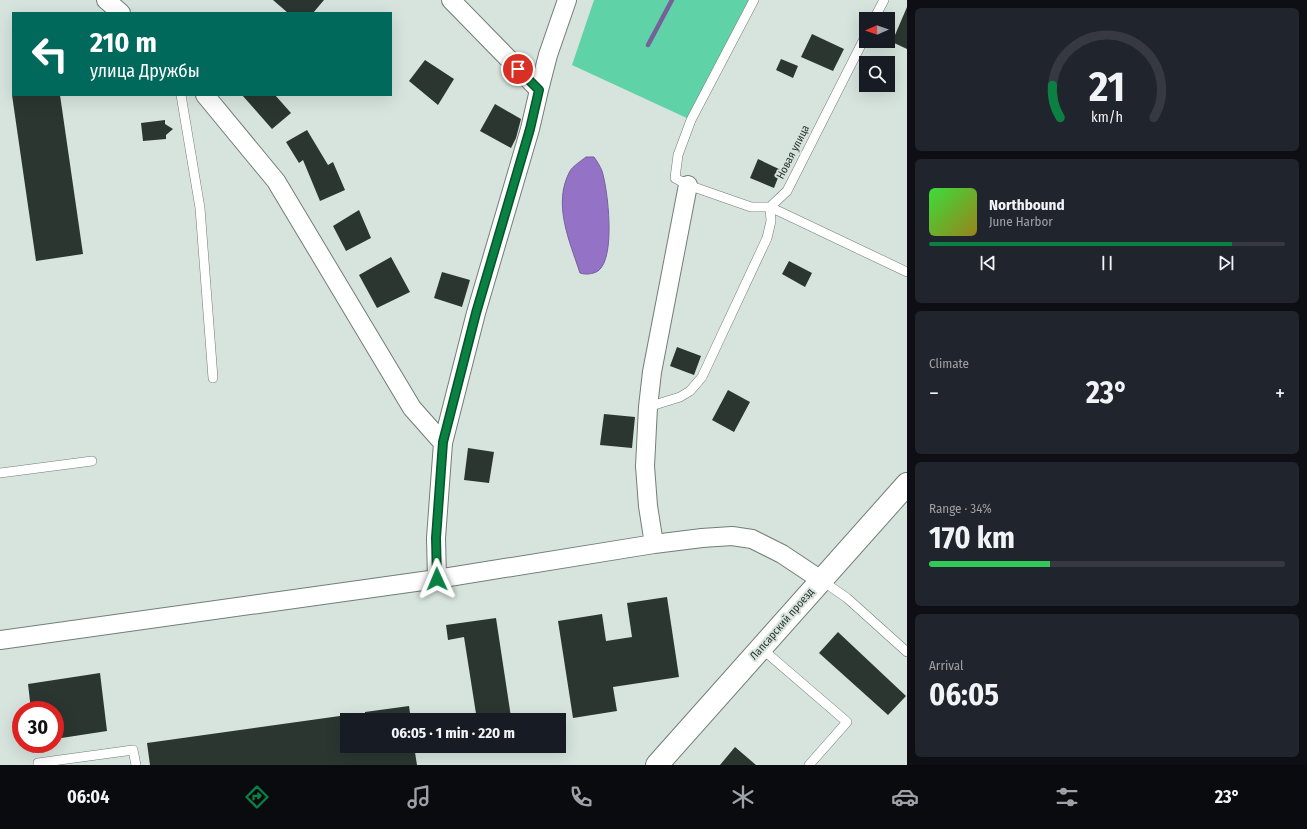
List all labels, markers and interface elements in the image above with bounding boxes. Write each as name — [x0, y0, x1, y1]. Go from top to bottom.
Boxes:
north arrow — [859, 12, 895, 48]
map controls — [859, 12, 895, 92]
text: 210 m — [90, 26, 157, 59]
icon: left — [24, 28, 76, 80]
pin — [501, 52, 535, 86]
button: search — [859, 56, 895, 92]
icon: arrive — [507, 58, 529, 80]
text: улица Дружбы — [90, 60, 200, 82]
text: 21 — [1088, 62, 1125, 112]
text: km/h — [1091, 108, 1123, 125]
street label: Новая улица — [774, 123, 812, 181]
text: Northbound — [989, 196, 1065, 214]
text: June Harbor — [989, 214, 1053, 229]
icon: previous — [977, 252, 999, 274]
icon: pause — [1096, 252, 1118, 274]
icon: next — [1215, 252, 1237, 274]
text: Climate — [929, 356, 969, 371]
text: 23° — [1086, 375, 1128, 411]
text: − — [929, 380, 939, 407]
text: + — [1275, 380, 1285, 407]
text: Range · 34% — [929, 501, 992, 516]
text: 170 km — [929, 520, 1015, 556]
position arrow — [416, 558, 458, 600]
street label: Лапсарский проезд — [747, 585, 817, 663]
text: Arrival — [929, 658, 963, 673]
text: 06:05 — [929, 677, 999, 713]
speed limit sign: 30 — [12, 701, 64, 753]
text: 06:05 · 1 min · 220 m — [391, 724, 515, 742]
icon: directions — [243, 783, 271, 811]
icon: music — [405, 783, 433, 811]
icon: phone — [567, 783, 595, 811]
icon: climate — [729, 783, 757, 811]
icon: car — [891, 783, 919, 811]
icon: filters — [1053, 783, 1081, 811]
text: 06:04 — [67, 786, 109, 808]
text: 23° — [1215, 786, 1240, 808]

